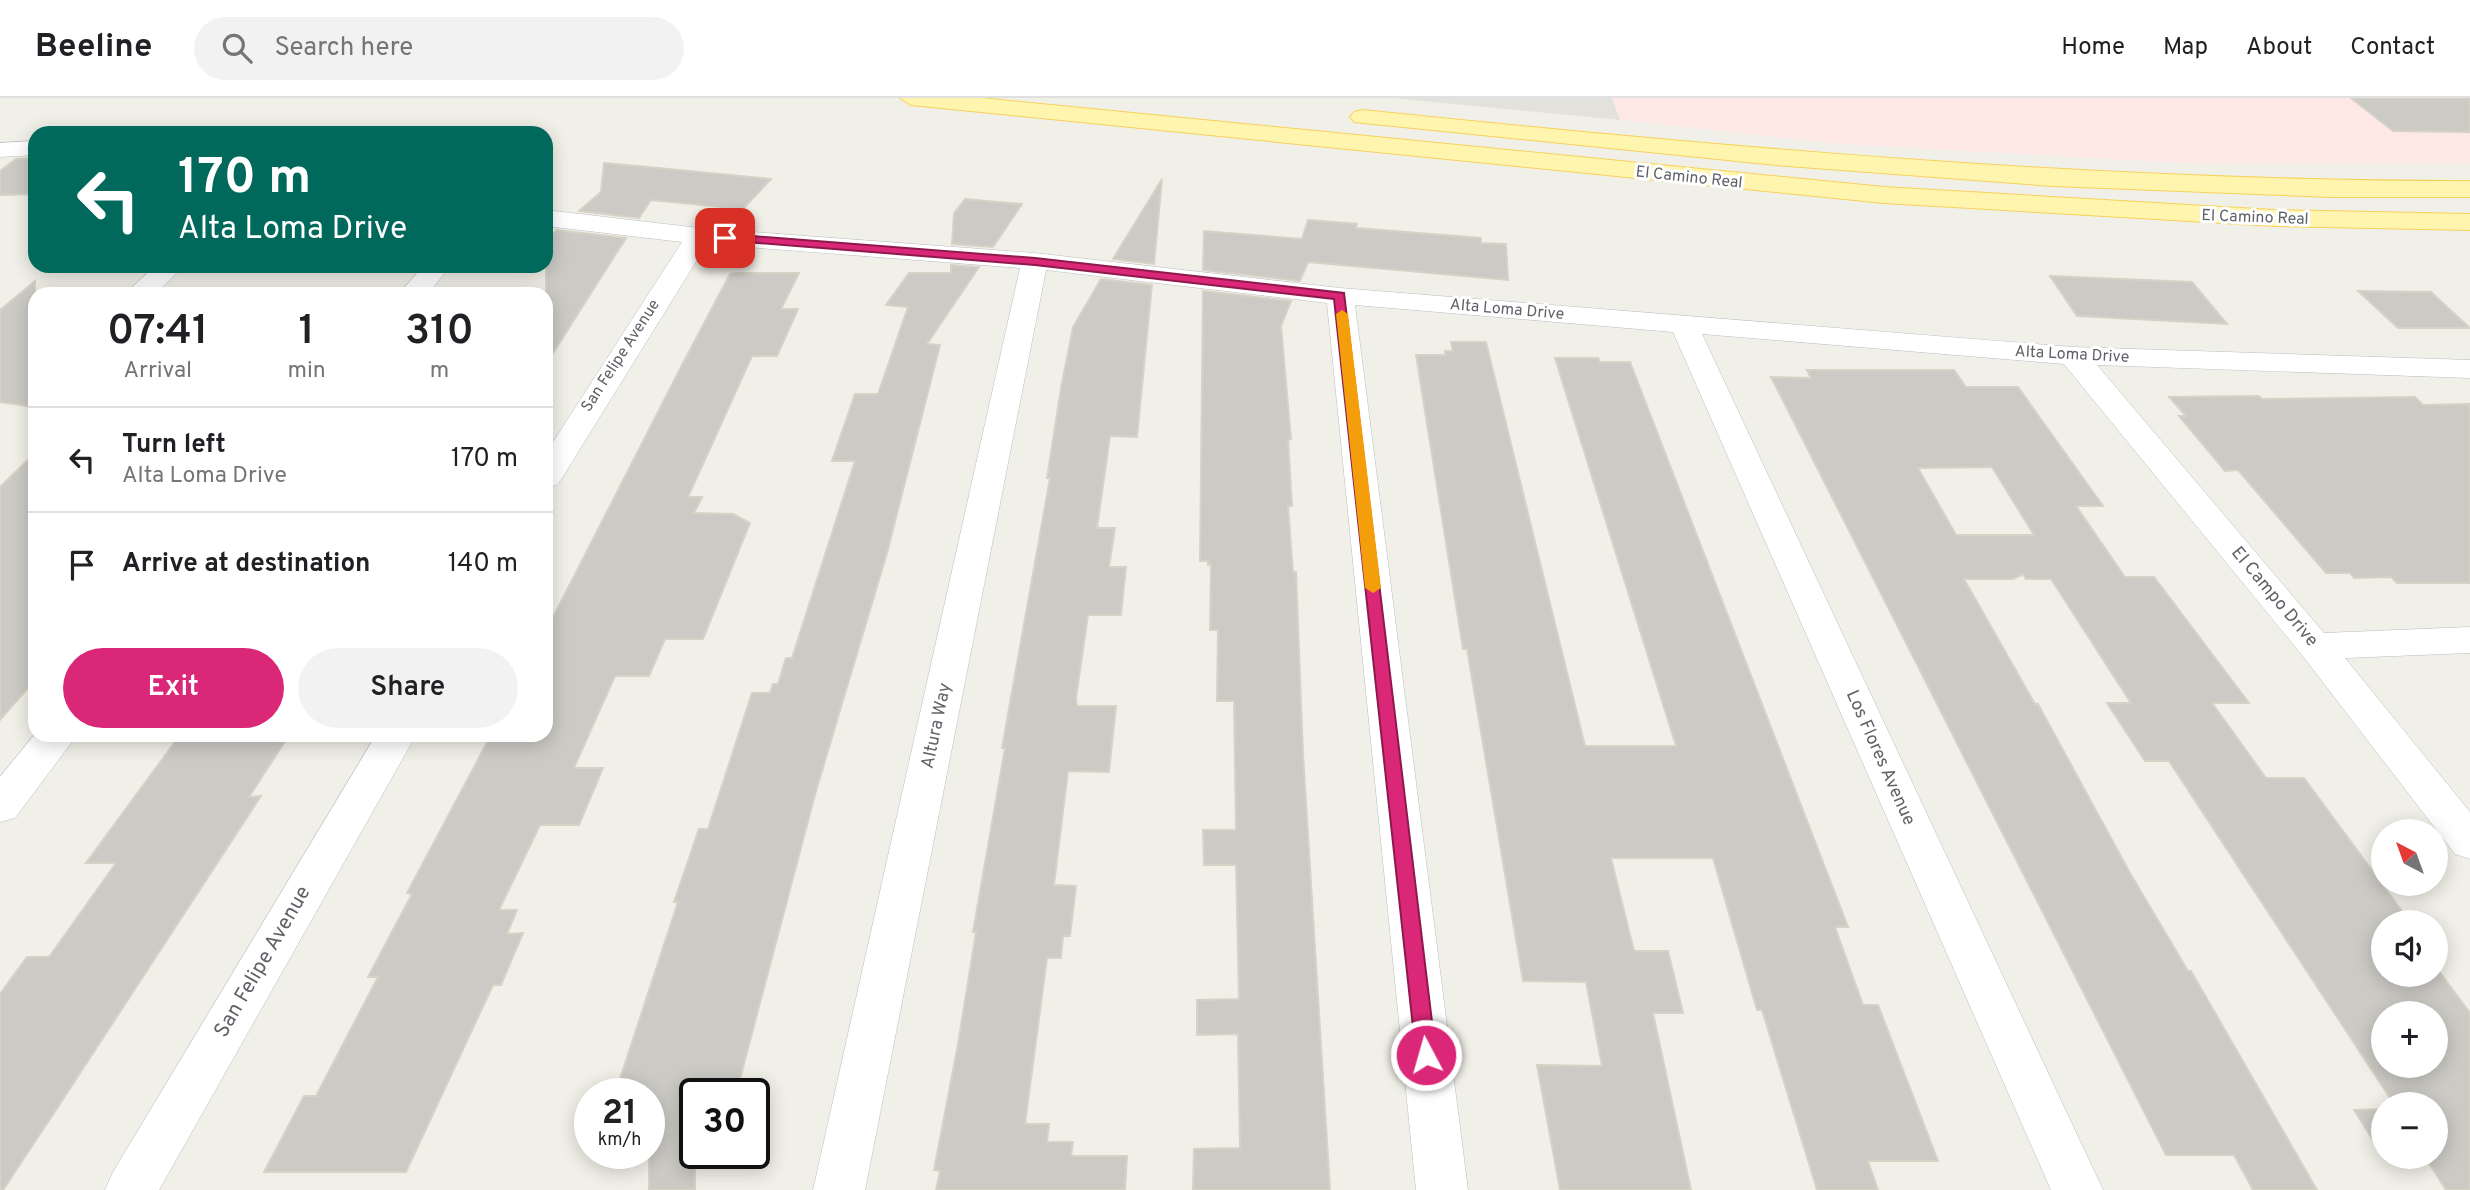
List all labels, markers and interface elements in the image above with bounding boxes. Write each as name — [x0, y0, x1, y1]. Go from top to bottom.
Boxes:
search box — [194, 17, 684, 80]
text: Beeline — [35, 27, 152, 69]
icon: search — [218, 29, 256, 67]
text: Search here — [274, 32, 413, 65]
text: Home — [2061, 33, 2125, 63]
text: Map — [2163, 33, 2208, 63]
text: About — [2246, 33, 2312, 63]
text: Contact — [2350, 33, 2435, 63]
text: 170 m — [178, 149, 311, 211]
icon: left — [63, 154, 154, 245]
street label: El Camino Real — [1635, 162, 1743, 194]
street label: El Camino Real — [2201, 206, 2309, 230]
pin — [695, 208, 755, 268]
text: Alta Loma Drive — [178, 210, 407, 250]
icon: arrive — [706, 219, 744, 257]
street label: Alta Loma Drive — [1449, 295, 1565, 325]
street label: San Felipe Avenue — [577, 296, 665, 416]
text: 07:41 — [107, 306, 208, 359]
text: 1 — [298, 306, 315, 359]
text: 310 — [405, 306, 474, 359]
street label: Alta Loma Drive — [2014, 342, 2130, 368]
text: Arrival — [123, 357, 192, 386]
text: min — [288, 357, 326, 386]
text: m — [430, 357, 449, 386]
text: Turn left — [122, 429, 226, 462]
icon: left — [63, 441, 101, 479]
text: 170 m — [451, 443, 518, 476]
text: Alta Loma Drive — [122, 462, 287, 491]
street label: El Campo Drive — [2225, 542, 2323, 652]
icon: arrive — [63, 546, 101, 584]
text: Arrive at destination — [122, 548, 370, 581]
text: 140 m — [448, 548, 518, 581]
button: Exit — [63, 648, 284, 728]
button: Share — [298, 648, 518, 728]
street label: Altura Way — [917, 681, 957, 771]
street label: Los Flores Avenue — [1840, 687, 1920, 829]
north arrow — [2371, 819, 2448, 896]
map controls — [2371, 819, 2448, 1169]
street label: San Felipe Avenue — [209, 881, 317, 1043]
button: sound — [2371, 910, 2448, 987]
button: + — [2371, 1001, 2448, 1078]
position arrow — [1389, 1018, 1463, 1092]
speed limit sign: 30 — [679, 1078, 770, 1169]
text: 21 — [602, 1092, 637, 1136]
button: − — [2371, 1092, 2448, 1169]
text: km/h — [598, 1129, 641, 1152]

